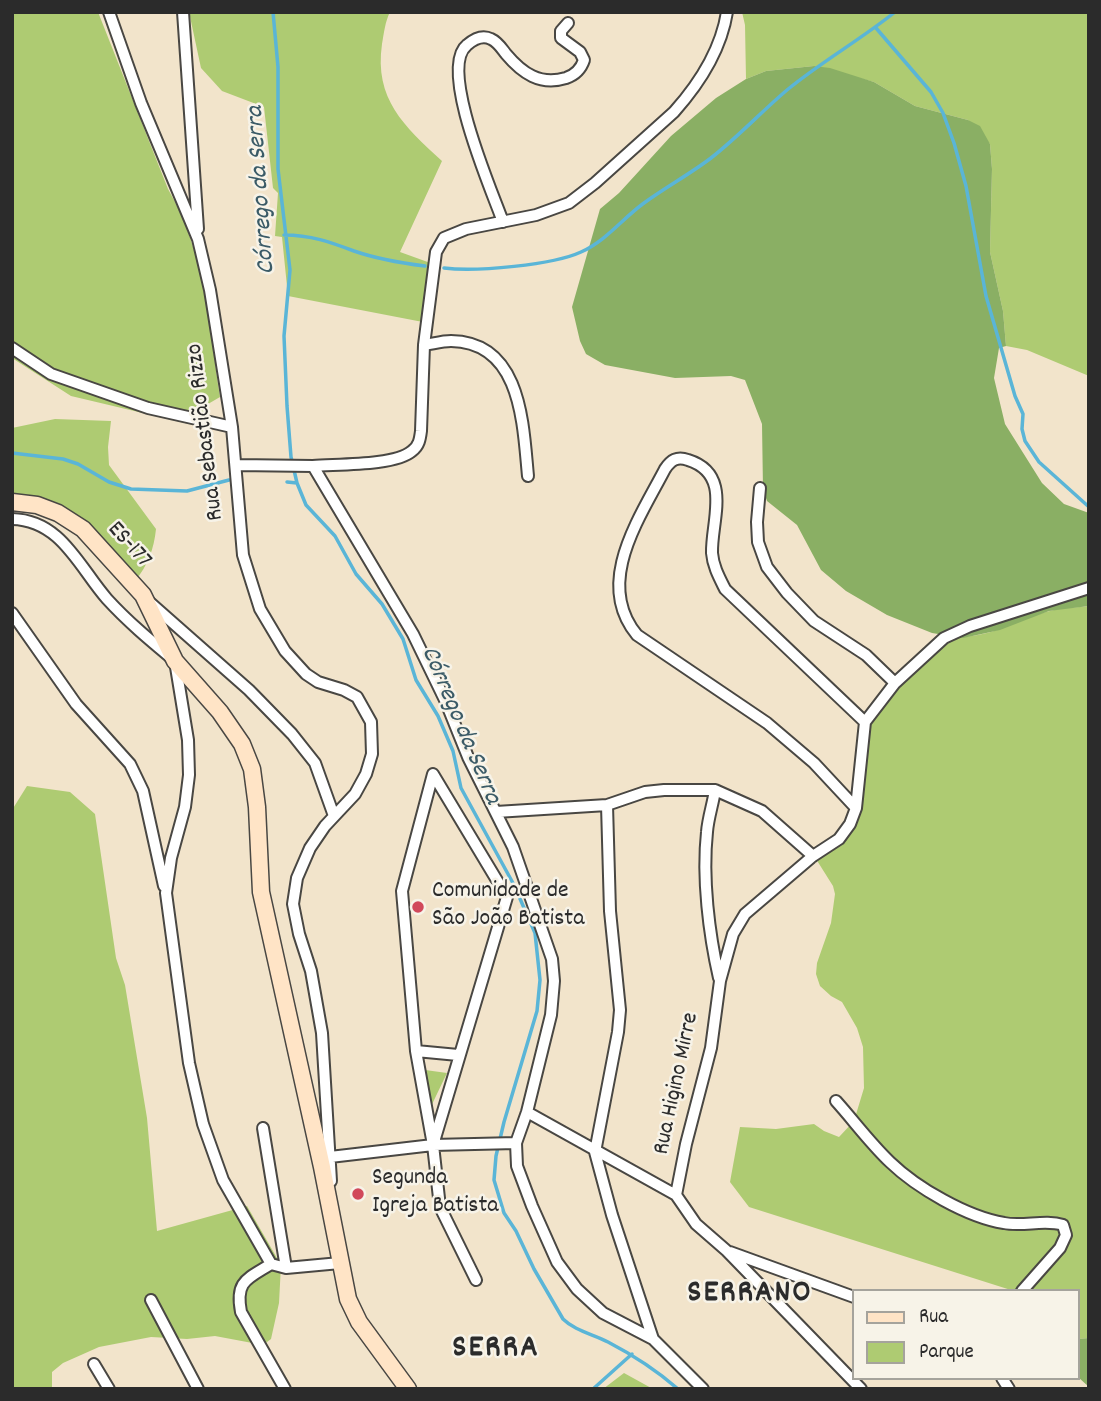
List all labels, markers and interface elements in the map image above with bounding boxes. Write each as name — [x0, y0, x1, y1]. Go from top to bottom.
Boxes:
water label: Córrego da Serra — [242, 105, 284, 275]
street label: Rua Sebastião Rizzo — [182, 342, 232, 522]
street label: ES-177 — [99, 517, 157, 575]
water label: Córrego da Serra — [412, 642, 506, 810]
place label: Comunidade de São João Batista — [432, 879, 584, 935]
marker: Comunidade de São João Batista — [410, 899, 426, 915]
street label: Rua Higino Mirre — [649, 1010, 707, 1158]
place label: Segunda Igreja Batista — [372, 1166, 499, 1222]
marker: Segunda Igreja Batista — [350, 1186, 366, 1202]
district label: SERRANO — [688, 1277, 812, 1315]
legend — [852, 1289, 1080, 1380]
text: Rua — [919, 1303, 948, 1333]
district label: SERRA — [453, 1332, 539, 1370]
text: Parque — [919, 1338, 974, 1368]

